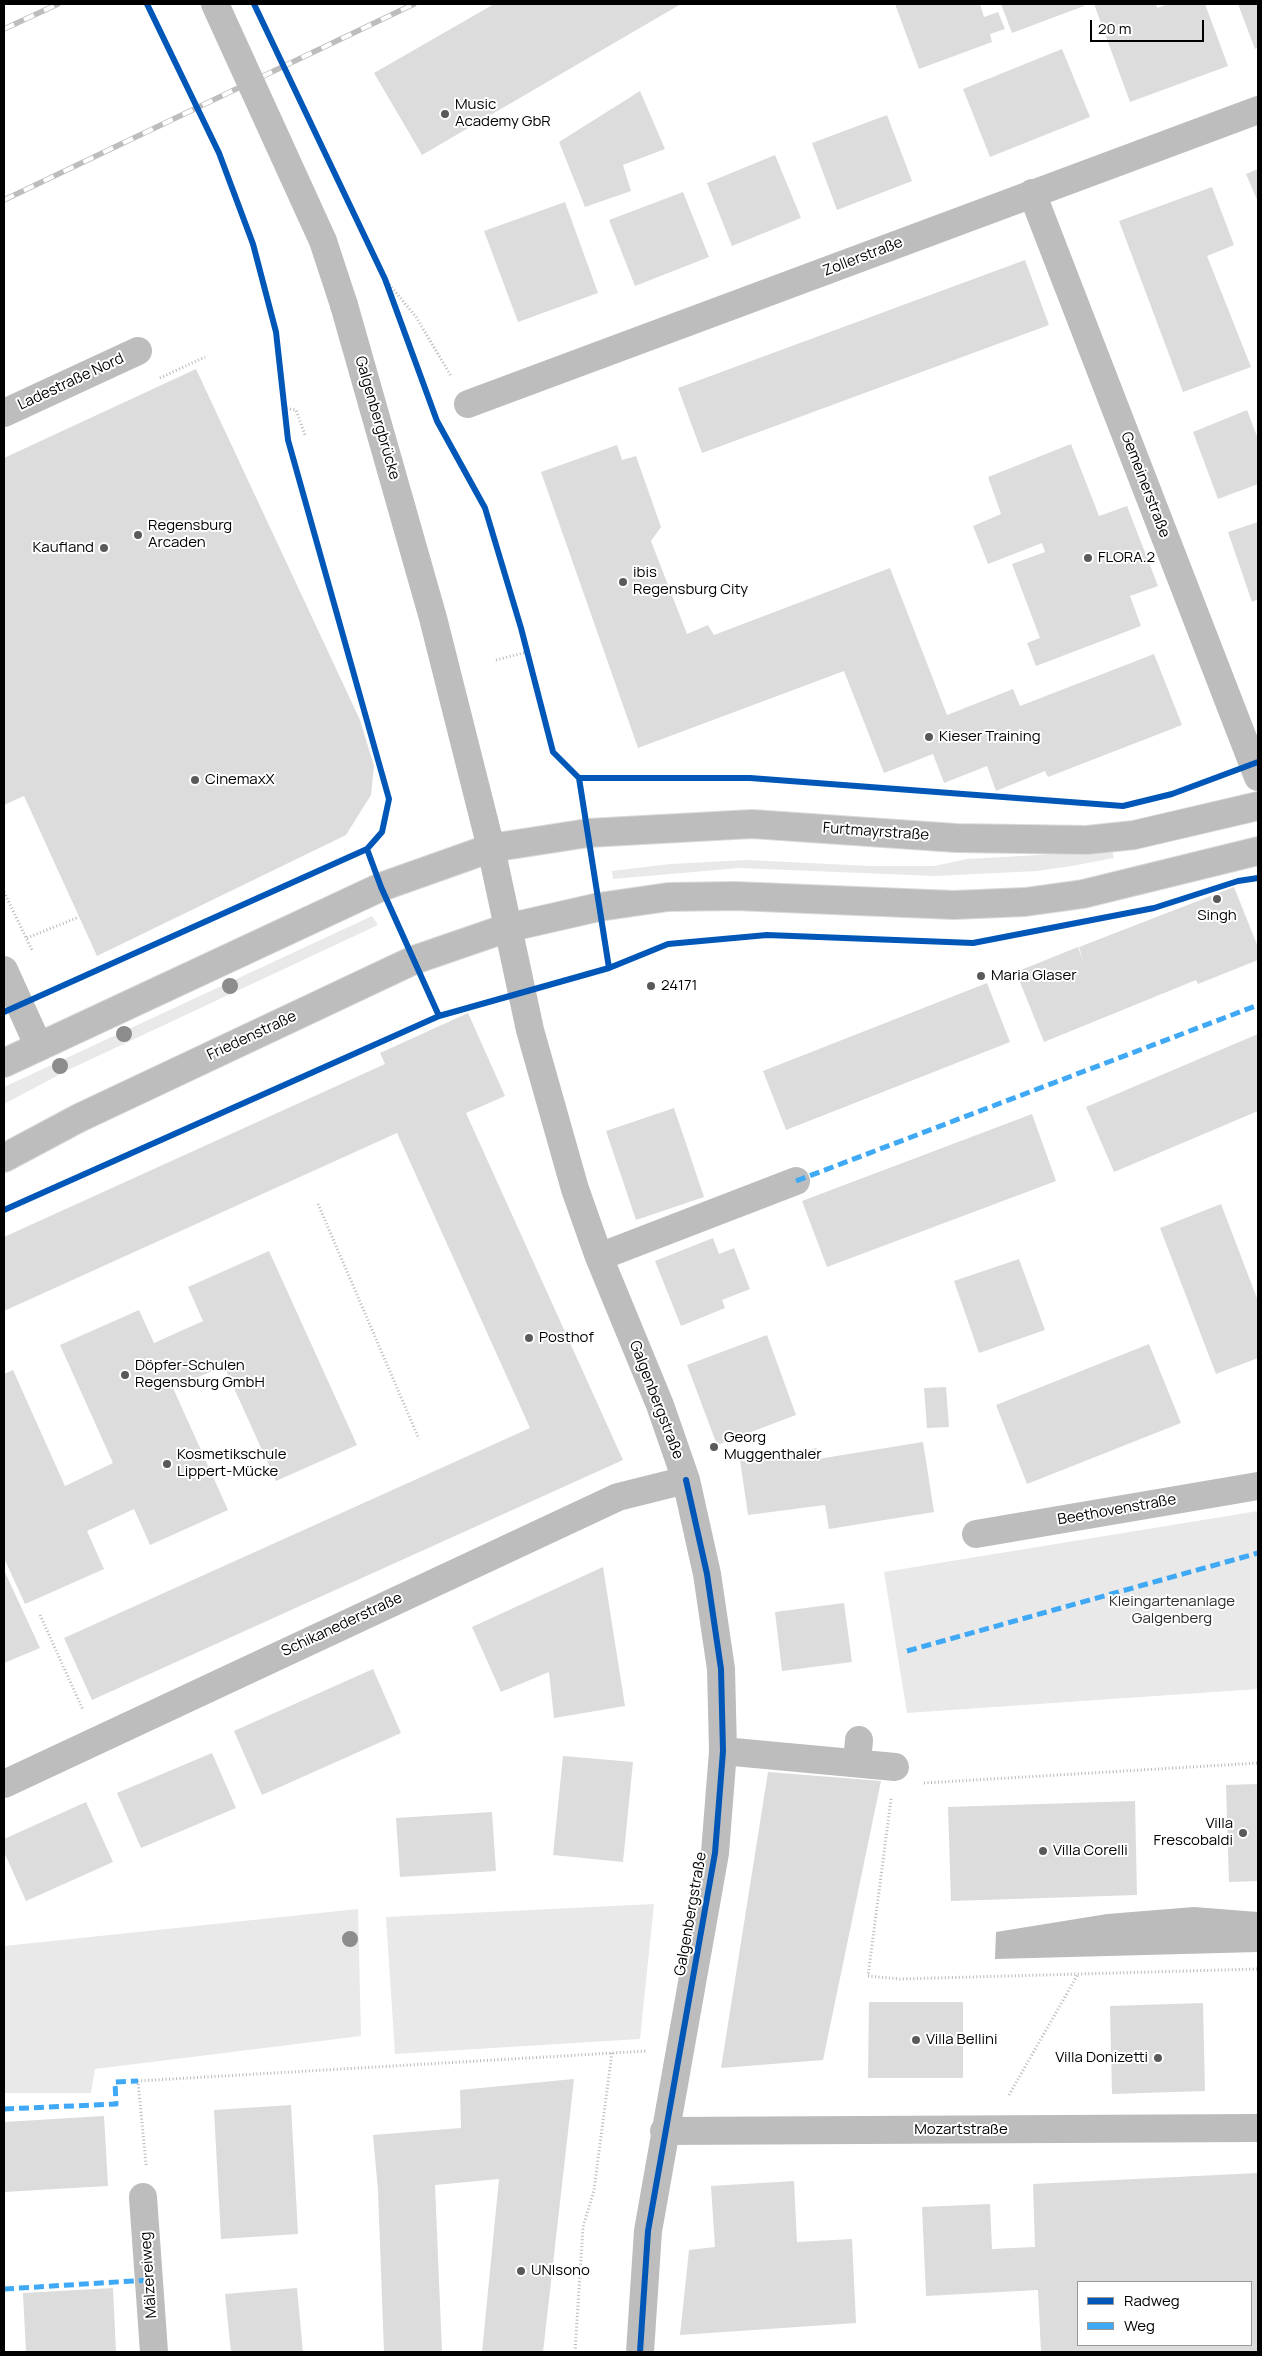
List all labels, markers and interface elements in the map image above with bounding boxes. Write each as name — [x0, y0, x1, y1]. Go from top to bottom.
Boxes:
scale bar — [1092, 10, 1206, 42]
text: 20 m — [1098, 18, 1131, 39]
place label: Music Academy GbR — [455, 96, 551, 131]
marker: Music Academy GbR — [439, 108, 451, 120]
street label: Zollerstraße — [821, 234, 905, 280]
street label: Ladestraße Nord — [15, 350, 127, 414]
street label: Galgenbergbrücke — [351, 354, 403, 482]
street label: Gemeinerstraße — [1117, 430, 1173, 540]
place label: Regensburg Arcaden — [148, 517, 232, 552]
marker: Regensburg Arcaden — [132, 529, 144, 541]
place label: Kaufland — [32, 539, 94, 557]
marker: Kaufland — [98, 542, 110, 554]
place label: FLORA.2 — [1098, 549, 1155, 567]
marker: FLORA.2 — [1082, 552, 1094, 564]
place label: ibis Regensburg City — [633, 564, 748, 599]
marker: ibis Regensburg City — [617, 576, 629, 588]
place label: Kieser Training — [939, 728, 1041, 746]
marker: Kieser Training — [923, 731, 935, 743]
place label: CinemaxX — [205, 771, 275, 789]
marker: CinemaxX — [189, 774, 201, 786]
street label: Furtmayrstraße — [822, 819, 930, 845]
marker: Singh — [1211, 893, 1223, 905]
place label: Singh — [1197, 907, 1237, 925]
place label: Maria Glaser — [991, 967, 1077, 985]
marker: Maria Glaser — [975, 970, 987, 982]
place label: 24171 — [661, 977, 697, 995]
marker: 24171 — [645, 980, 657, 992]
street label: Friedenstraße — [204, 1007, 300, 1065]
place label: Posthof — [539, 1329, 594, 1347]
marker: Posthof — [523, 1332, 535, 1344]
street label: Galgenbergstraße — [625, 1338, 687, 1462]
place label: Döpfer-Schulen Regensburg GmbH — [135, 1357, 265, 1392]
marker: Döpfer-Schulen Regensburg GmbH — [119, 1369, 131, 1381]
place label: Georg Muggenthaler — [724, 1429, 822, 1464]
marker: Georg Muggenthaler — [708, 1441, 720, 1453]
place label: Kosmetikschule Lippert-Mücke — [177, 1446, 286, 1481]
marker: Kosmetikschule Lippert-Mücke — [161, 1458, 173, 1470]
street label: Beethovenstraße — [1056, 1491, 1178, 1529]
street label: Schikanederstraße — [279, 1589, 405, 1661]
park label: Kleingartenanlage Galgenberg — [1109, 1593, 1235, 1628]
place label: Villa Frescobaldi — [1153, 1815, 1233, 1850]
marker: Villa Frescobaldi — [1237, 1827, 1249, 1839]
place label: Villa Corelli — [1053, 1842, 1128, 1860]
marker: Villa Corelli — [1037, 1845, 1049, 1857]
street label: Galgenbergstraße — [671, 1851, 711, 1977]
place label: Villa Bellini — [926, 2031, 997, 2049]
marker: Villa Bellini — [910, 2034, 922, 2046]
place label: Villa Donizetti — [1055, 2049, 1148, 2067]
marker: Villa Donizetti — [1152, 2052, 1164, 2064]
street label: Mozartstraße — [914, 2121, 1008, 2139]
street label: Mälzereiweg — [137, 2231, 161, 2319]
place label: UNIsono — [531, 2262, 590, 2280]
marker: UNIsono — [515, 2265, 527, 2277]
legend — [1077, 2281, 1252, 2346]
text: Radweg — [1124, 2290, 1180, 2311]
text: Weg — [1124, 2315, 1155, 2336]

